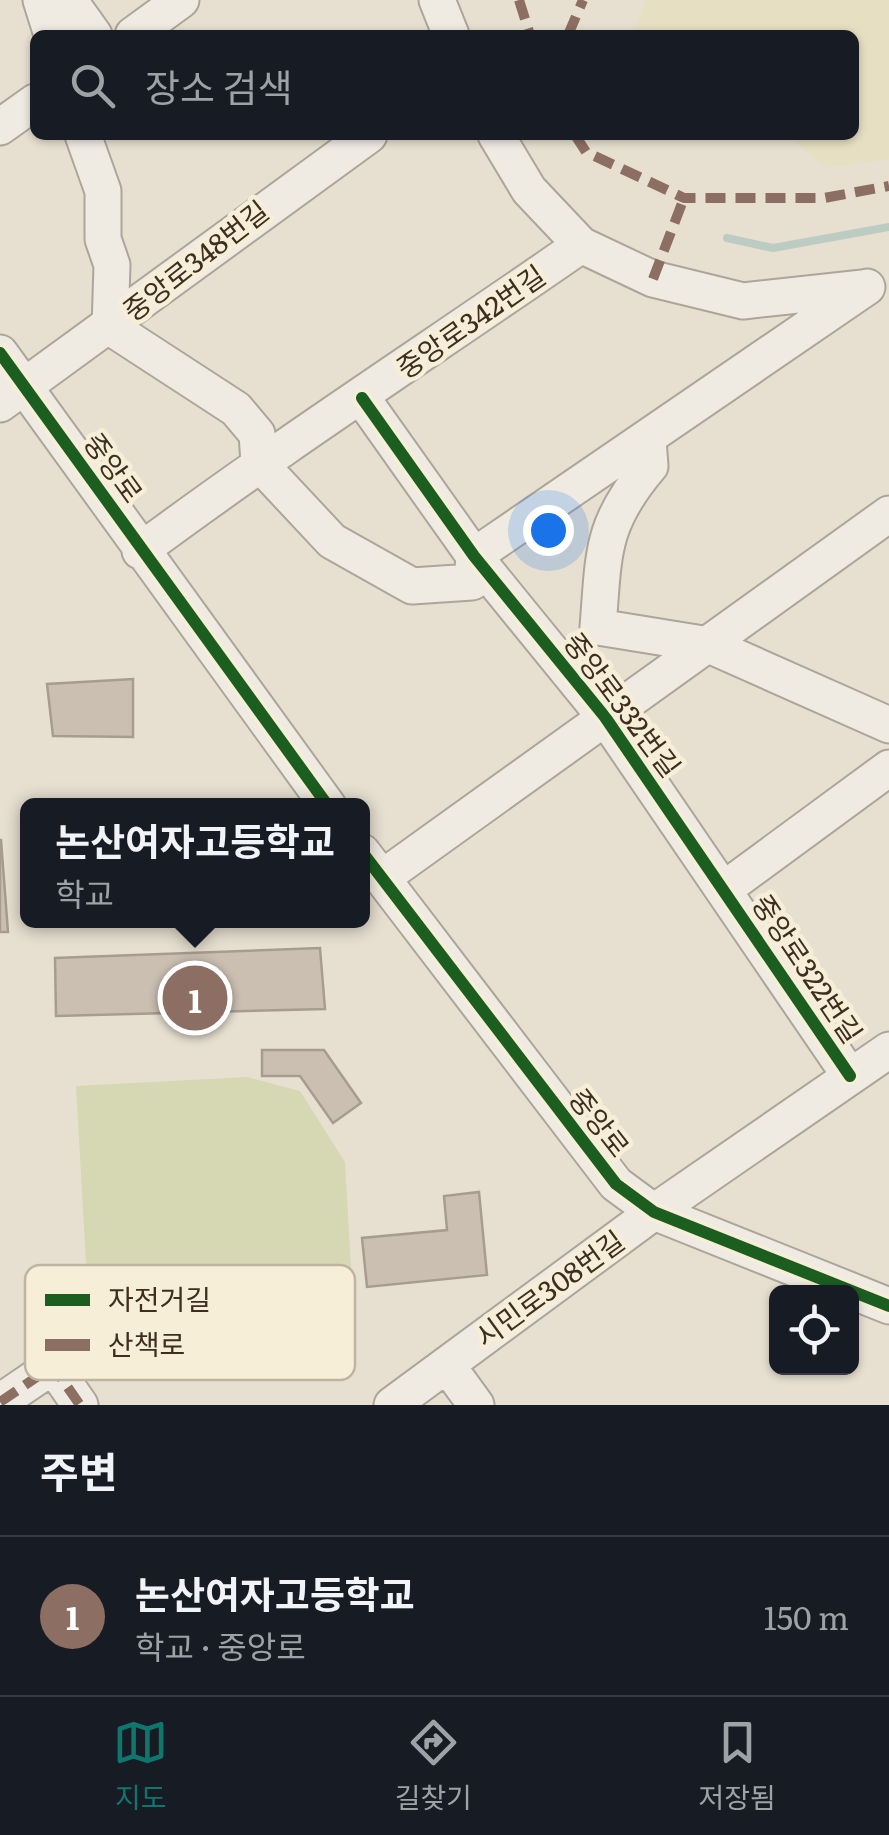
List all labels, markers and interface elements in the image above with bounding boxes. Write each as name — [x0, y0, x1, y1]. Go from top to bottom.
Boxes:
search box — [30, 30, 859, 140]
text: 장소 검색 — [145, 57, 292, 114]
icon: search — [65, 58, 120, 113]
street label: 중앙로348번길 — [113, 189, 277, 330]
street label: 중앙로342번길 — [387, 253, 553, 387]
street label: 중앙로 — [75, 423, 154, 510]
your location — [523, 505, 574, 556]
street label: 중앙로332번길 — [555, 623, 692, 785]
popup — [20, 798, 370, 928]
text: 논산여자고등학교 — [55, 811, 335, 868]
text: 학교 — [55, 868, 114, 916]
street label: 중앙로322번길 — [743, 885, 874, 1051]
pin: 1 — [162, 960, 228, 1036]
street label: 중앙로 — [560, 1078, 641, 1165]
street label: 시민로308번길 — [465, 1219, 632, 1356]
legend — [25, 1265, 355, 1380]
text: 자전거길 — [108, 1277, 211, 1319]
map controls — [769, 1285, 859, 1375]
button: locate — [769, 1285, 859, 1375]
text: 산책로 — [108, 1322, 185, 1364]
text: 주변 — [40, 1439, 117, 1501]
text: 논산여자고등학교 — [135, 1564, 415, 1621]
text: 1 — [66, 1592, 79, 1640]
text: 150 m — [764, 1592, 849, 1640]
text: 학교 · 중앙로 — [135, 1621, 306, 1669]
tab: 지도 — [113, 1715, 168, 1817]
tab: 길찾기 — [395, 1715, 472, 1817]
tab: 저장됨 — [698, 1715, 776, 1817]

